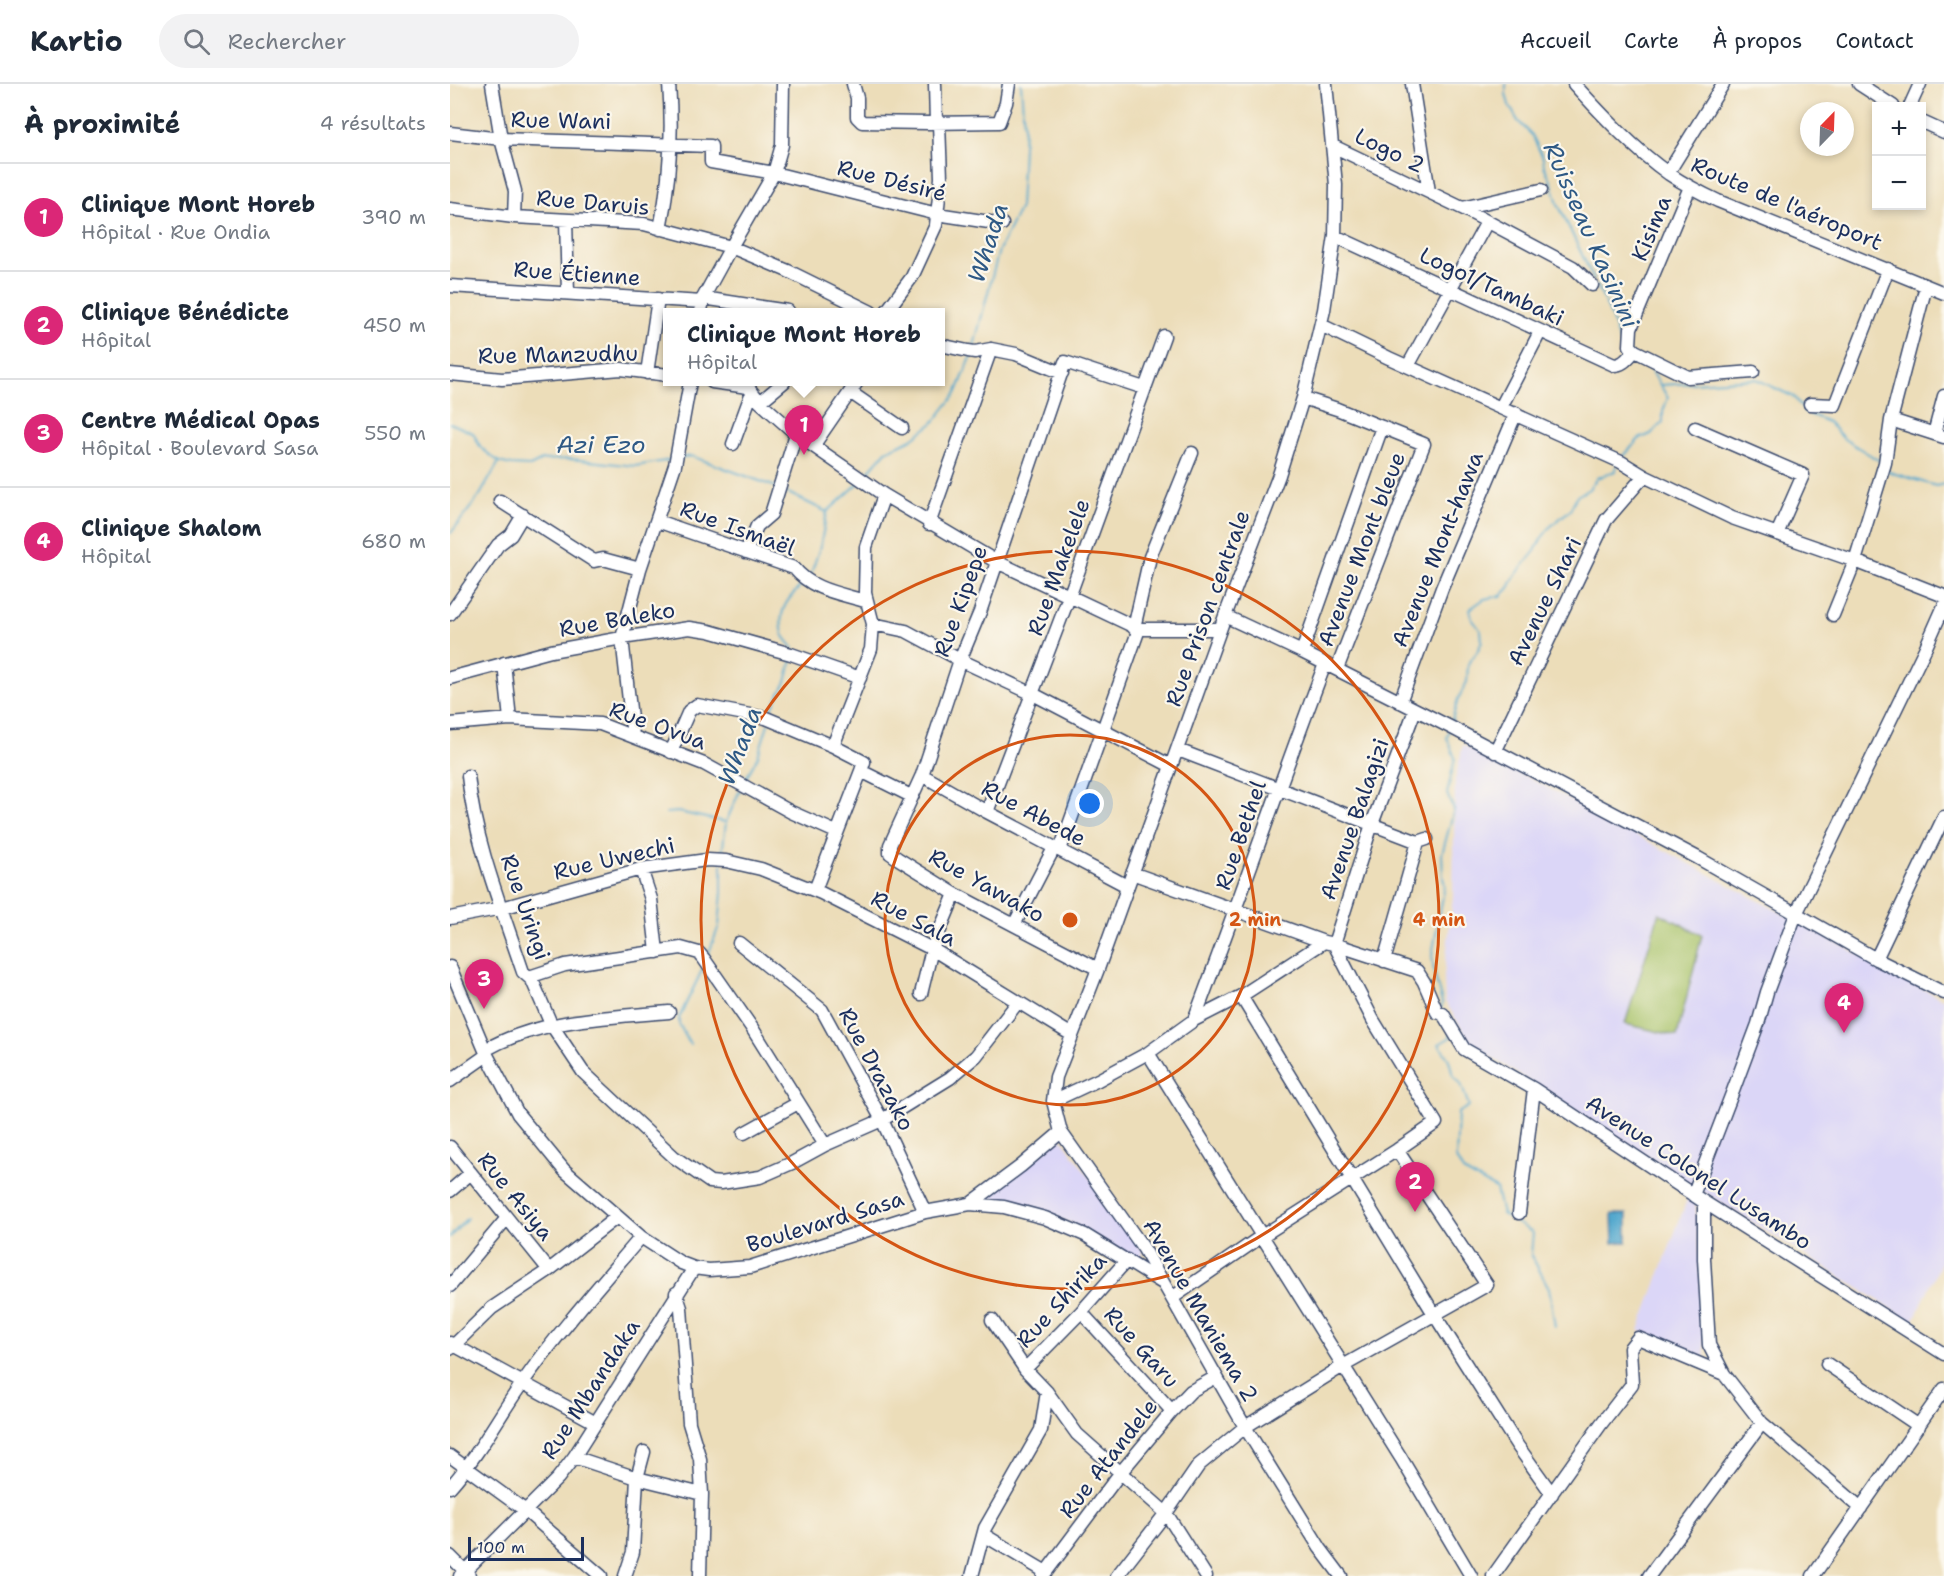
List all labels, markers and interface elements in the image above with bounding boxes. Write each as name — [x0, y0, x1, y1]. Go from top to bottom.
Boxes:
search box — [159, 14, 579, 68]
text: Kartio — [30, 22, 123, 60]
icon: search — [180, 25, 213, 58]
text: Rechercher — [228, 27, 346, 56]
text: Accueil — [1520, 27, 1591, 55]
text: Carte — [1624, 27, 1679, 55]
text: À propos — [1712, 27, 1802, 55]
text: Contact — [1835, 27, 1914, 55]
north arrow — [1800, 102, 1854, 156]
map controls — [1872, 102, 1926, 210]
button: + — [1872, 102, 1926, 156]
street label: Rue Wani — [510, 105, 612, 136]
text: À proximité — [24, 106, 180, 141]
text: 4 résultats — [320, 110, 426, 136]
street label: Logo 2 — [1350, 121, 1430, 180]
water label: Ruisseau Kasinini — [1536, 137, 1647, 334]
street label: Route de l'aéroport — [1687, 150, 1887, 257]
street label: Rue Désiré — [834, 153, 949, 208]
button: − — [1872, 156, 1926, 210]
street label: Rue Daruis — [535, 183, 651, 222]
text: Clinique Mont Horeb — [81, 190, 315, 219]
street label: Kisima — [1625, 191, 1678, 265]
water label: Whada — [960, 199, 1016, 287]
text: 1 — [39, 204, 48, 230]
text: 390 m — [361, 204, 426, 230]
text: Hôpital · Rue Ondia — [81, 219, 270, 245]
street label: Logo1/Tambaki — [1415, 240, 1569, 333]
street label: Rue Étienne — [513, 255, 641, 292]
text: Clinique Bénédicte — [81, 298, 289, 327]
popup — [663, 308, 945, 386]
text: 2 — [37, 312, 51, 338]
text: 450 m — [362, 312, 426, 338]
text: Clinique Mont Horeb — [687, 320, 921, 349]
text: Hôpital — [81, 327, 151, 353]
street label: Rue Manzudhu — [478, 339, 638, 370]
text: Hôpital — [687, 349, 757, 375]
text: Centre Médical Opas — [81, 406, 320, 435]
pin: 1 — [784, 406, 824, 455]
text: 3 — [37, 420, 51, 446]
text: 550 m — [364, 420, 426, 446]
water label: Azi Ezo — [556, 429, 646, 461]
text: Hôpital · Boulevard Sasa — [81, 435, 319, 461]
street label: Avenue Mont-hawa — [1385, 447, 1490, 651]
street label: Avenue Mont bleue — [1311, 448, 1412, 651]
street label: Rue Ismaël — [676, 494, 800, 563]
street label: Rue Makelele — [1020, 495, 1097, 640]
street label: Rue Prison centrale — [1158, 506, 1256, 710]
text: Clinique Shalom — [81, 514, 262, 543]
text: 4 — [37, 528, 51, 554]
text: 680 m — [361, 528, 426, 554]
street label: Avenue Shari — [1501, 532, 1588, 670]
street label: Rue Kipepe — [927, 541, 994, 661]
text: Hôpital — [81, 543, 151, 569]
street label: Rue Baleko — [557, 595, 677, 644]
street label: Rue Ovua — [605, 695, 711, 757]
water label: Whada — [710, 702, 770, 790]
street label: Avenue Balagizi — [1313, 734, 1396, 904]
street label: Rue Abede — [976, 774, 1091, 853]
street label: Rue Bethel — [1208, 776, 1273, 894]
your location — [1075, 789, 1104, 818]
street label: Rue Uwechi — [551, 830, 678, 887]
street label: Rue Yawako — [924, 842, 1050, 929]
street label: Rue Uringi — [494, 850, 557, 964]
street label: Rue Sala — [866, 884, 962, 953]
text: 2 min — [1229, 908, 1281, 932]
text: 4 min — [1413, 908, 1465, 932]
centre of rings — [1060, 910, 1080, 930]
pin: 3 — [465, 960, 504, 1009]
pin: 4 — [1824, 984, 1864, 1033]
street label: Rue Drazako — [832, 1003, 921, 1136]
street label: Avenue Colonel Lusambo — [1580, 1088, 1817, 1256]
street label: Rue Asiya — [471, 1146, 560, 1247]
pin: 2 — [1396, 1162, 1434, 1212]
street label: Boulevard Sasa — [743, 1184, 908, 1259]
street label: Avenue Maniema 2 — [1136, 1214, 1265, 1407]
street label: Rue Shirika — [1010, 1246, 1113, 1354]
street label: Rue Garu — [1098, 1301, 1186, 1394]
street label: Rue Mbandaka — [534, 1313, 647, 1465]
street label: Rue Atandele — [1053, 1393, 1164, 1524]
scale bar — [468, 1534, 584, 1562]
text: 100 m — [477, 1537, 525, 1558]

